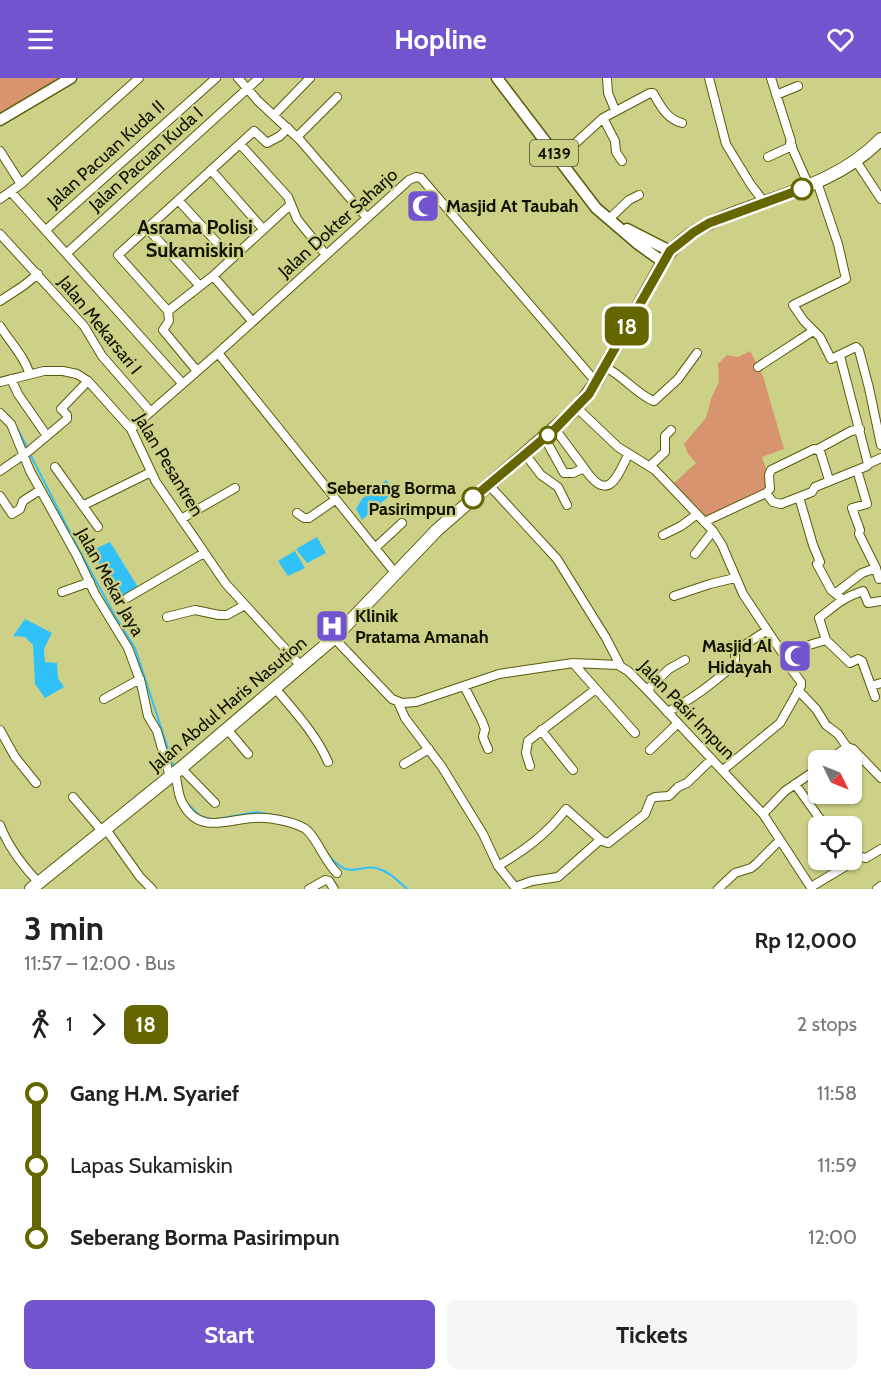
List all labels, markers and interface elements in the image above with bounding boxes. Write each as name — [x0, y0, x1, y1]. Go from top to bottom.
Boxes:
icon: menu — [24, 23, 57, 56]
text: Hopline — [394, 23, 487, 56]
icon: heart — [824, 23, 857, 56]
street label: Jalan Pacuan Kuda II — [43, 96, 169, 212]
street label: Jalan Pacuan Kuda I — [85, 102, 207, 216]
road number: 4139 — [530, 140, 578, 166]
street label: Jalan Dokter Saharjo — [273, 164, 402, 283]
unlabelled marker — [791, 178, 813, 200]
mosque icon: Masjid At Taubah — [405, 188, 441, 224]
place label: Masjid At Taubah — [446, 195, 579, 217]
district label: Asrama Polisi Sukamiskin — [137, 215, 253, 262]
street label: Jalan Mekarsari I — [53, 271, 146, 379]
line badge: 18 — [600, 306, 654, 346]
text: 18 — [617, 314, 637, 339]
street label: Jalan Pesantren — [129, 409, 208, 520]
unlabelled marker — [539, 426, 557, 444]
place label: Seberang Borma Pasirimpun — [327, 477, 456, 520]
marker: Seberang Borma Pasirimpun — [462, 487, 484, 509]
street label: Jalan Mekar Jaya — [71, 523, 149, 640]
place label: Klinik Pratama Amanah — [355, 605, 489, 648]
hospital icon: Klinik Pratama Amanah — [314, 608, 350, 644]
street label: Jalan Abdul Haris Nasution — [144, 632, 311, 777]
place label: Masjid Al Hidayah — [702, 635, 772, 678]
mosque icon: Masjid Al Hidayah — [777, 638, 813, 674]
street label: Jalan Pasir Impun — [633, 655, 740, 764]
north arrow — [808, 750, 862, 804]
map controls — [808, 750, 862, 870]
button: locate — [808, 816, 862, 870]
text: 3 min — [24, 908, 104, 948]
text: Rp 12,000 — [755, 927, 857, 954]
text: 11:57 – 12:00 · Bus — [24, 951, 175, 975]
icon: walk — [24, 1008, 57, 1041]
icon: forward — [82, 1008, 115, 1041]
text: 1 — [66, 1012, 73, 1036]
text: 18 — [136, 1012, 156, 1037]
text: 2 stops — [797, 1012, 857, 1036]
text: Gang H.M. Syarief — [70, 1080, 239, 1107]
text: 11:58 — [817, 1081, 857, 1105]
text: Lapas Sukamiskin — [70, 1152, 233, 1179]
text: 11:59 — [818, 1153, 857, 1177]
text: Seberang Borma Pasirimpun — [70, 1224, 340, 1251]
text: 12:00 — [808, 1225, 857, 1249]
button: Start — [24, 1300, 435, 1369]
button: Tickets — [447, 1300, 857, 1369]

